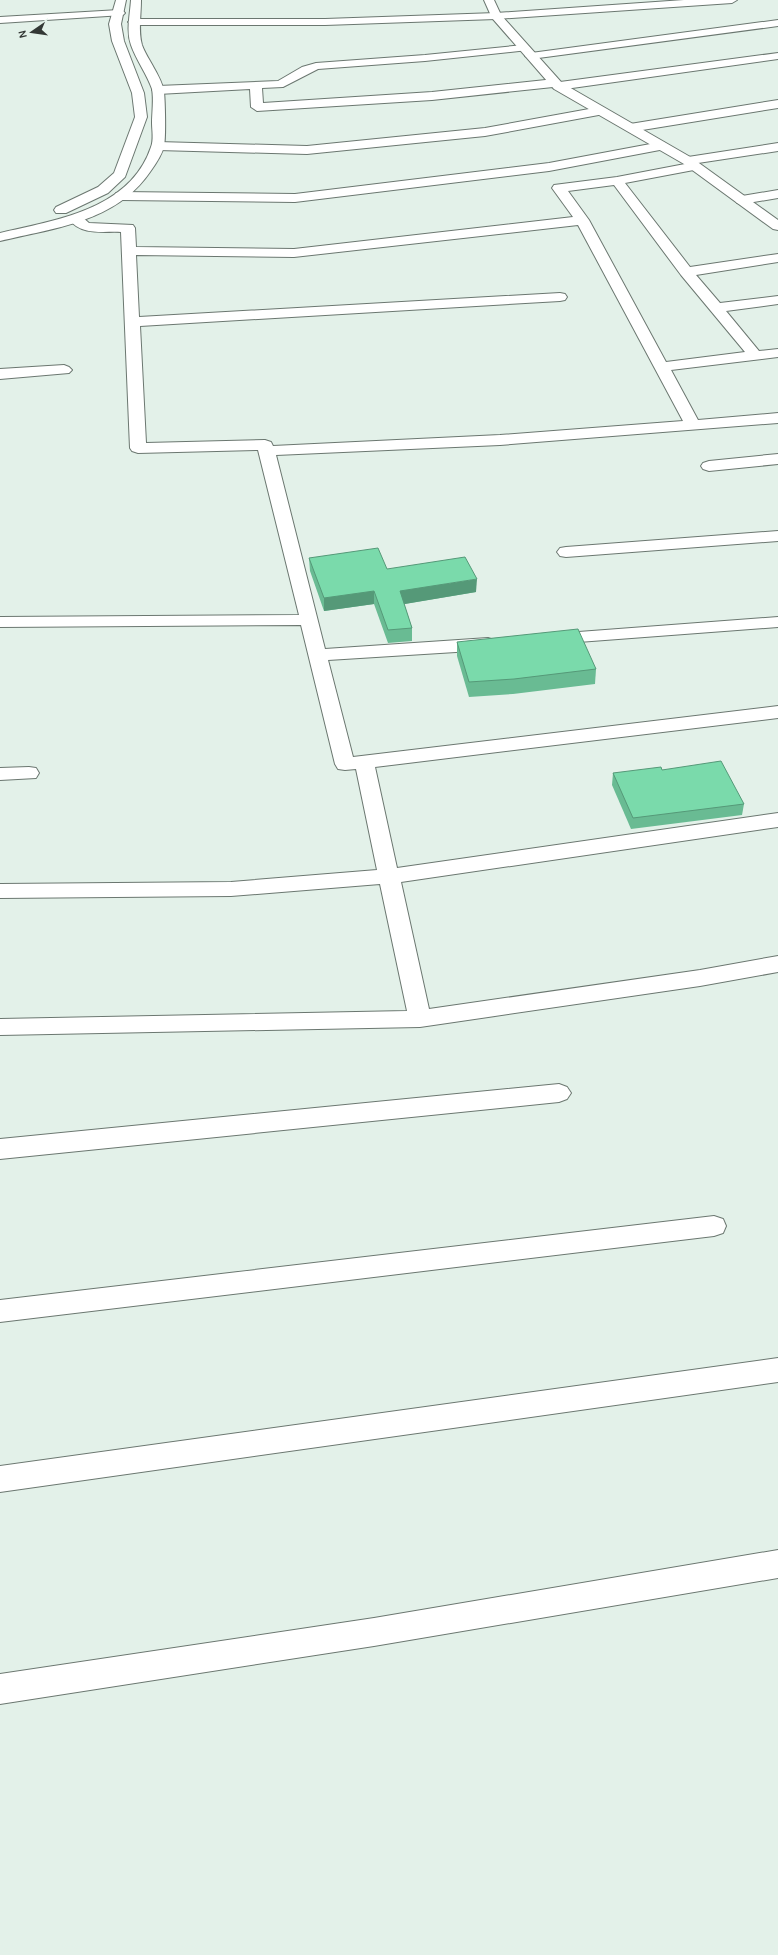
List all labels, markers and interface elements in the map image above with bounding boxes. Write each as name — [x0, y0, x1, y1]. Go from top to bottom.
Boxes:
north arrow — [12, 12, 52, 52]
text: N — [16, 29, 30, 39]

